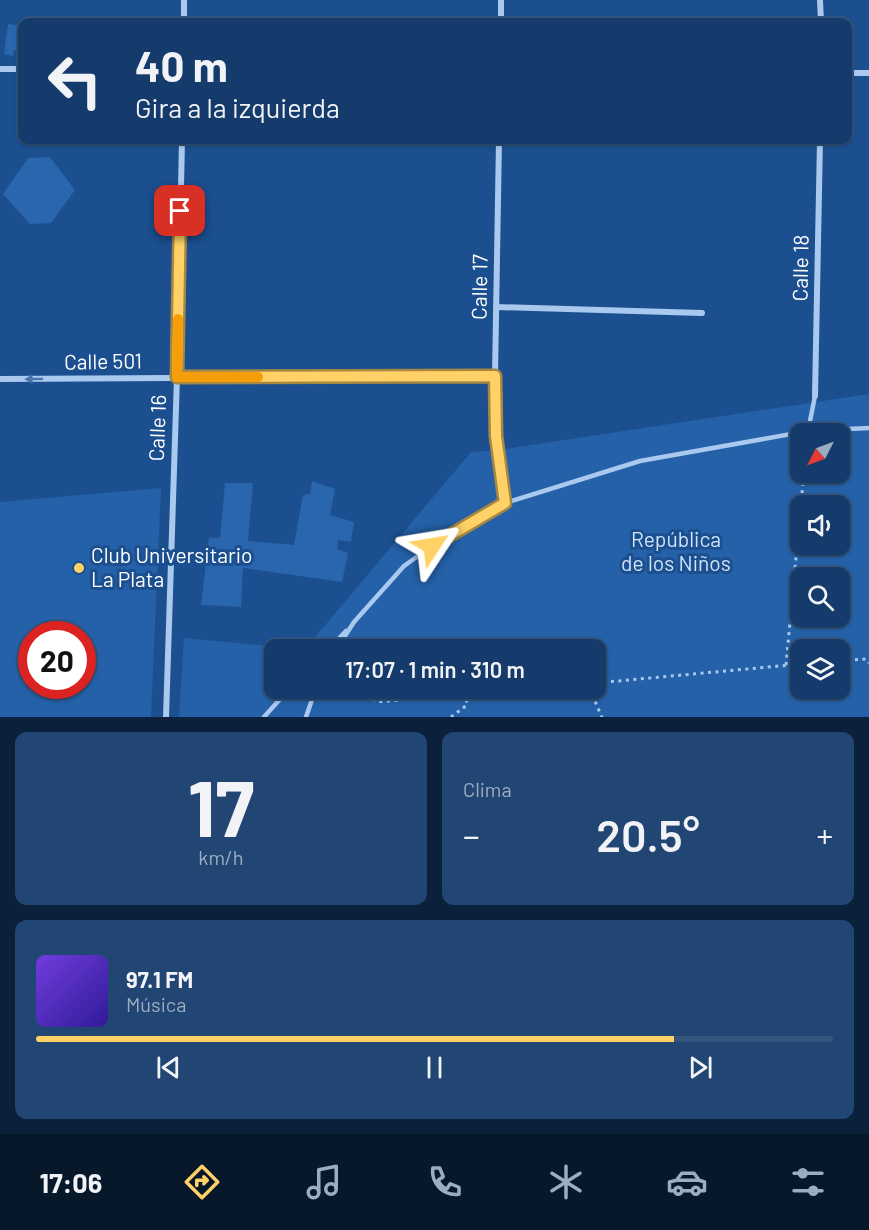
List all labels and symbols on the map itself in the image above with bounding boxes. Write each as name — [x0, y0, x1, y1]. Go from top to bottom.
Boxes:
pin — [154, 185, 205, 236]
street label: Calle 18 — [786, 234, 813, 302]
street label: Calle 17 — [465, 254, 492, 320]
street label: Calle 501 — [64, 347, 142, 374]
one-way arrow — [25, 374, 44, 384]
street label: Calle 16 — [143, 394, 170, 462]
north arrow — [790, 423, 850, 483]
position arrow — [400, 514, 464, 578]
park label: República de los Niños — [621, 526, 731, 575]
place label: Club Universitario La Plata — [91, 542, 252, 591]
marker: Club Universitario La Plata — [72, 561, 86, 575]
speed limit sign: 20 — [18, 621, 96, 699]

